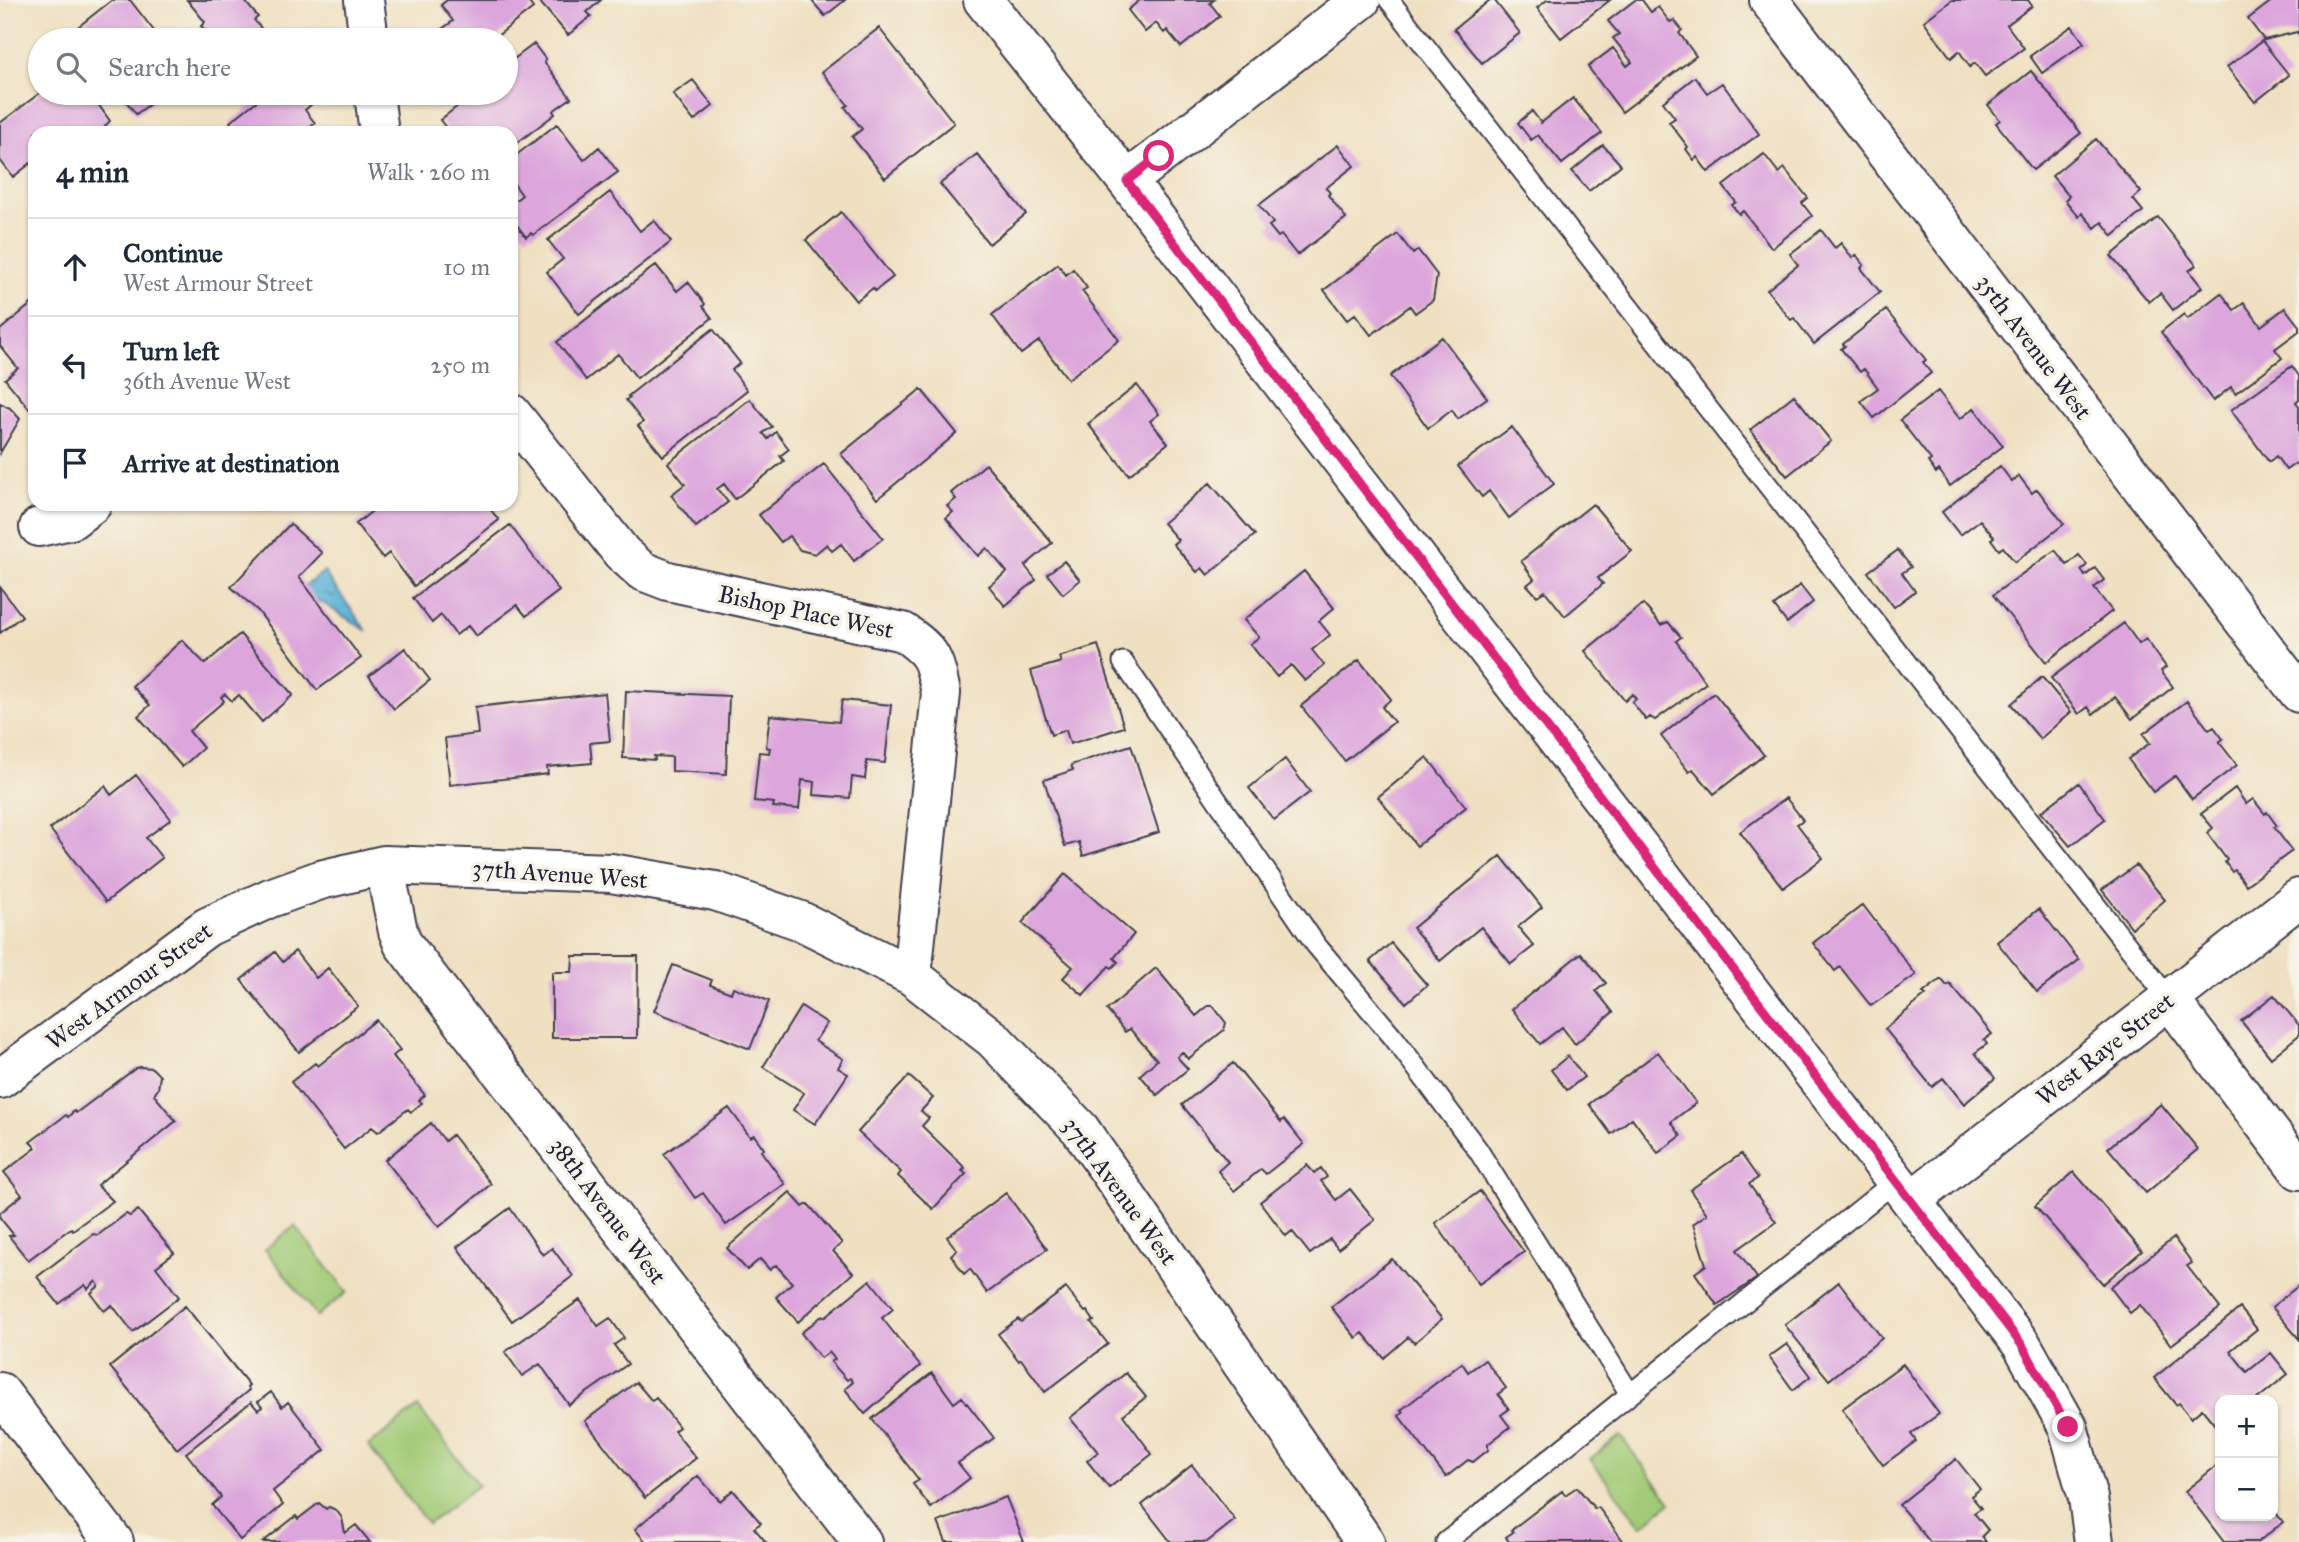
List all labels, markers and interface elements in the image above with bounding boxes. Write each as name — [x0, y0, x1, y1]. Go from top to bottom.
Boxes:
search box — [28, 28, 518, 105]
icon: search — [52, 48, 90, 86]
text: Search here — [108, 51, 231, 83]
route start — [1143, 140, 1174, 171]
text: 4 min — [56, 154, 129, 190]
text: Walk · 260 m — [367, 158, 490, 186]
text: Continue — [123, 237, 223, 269]
icon: ahead — [56, 248, 94, 286]
text: 10 m — [443, 253, 490, 281]
street label: 35th Avenue West — [1970, 268, 2099, 426]
text: West Armour Street — [123, 269, 313, 297]
text: Turn left — [123, 335, 219, 367]
icon: left — [56, 346, 94, 384]
text: 250 m — [430, 351, 490, 379]
text: 36th Avenue West — [123, 367, 291, 395]
icon: arrive — [56, 444, 94, 482]
text: Arrive at destination — [123, 447, 340, 479]
street label: Bishop Place West — [716, 579, 897, 645]
street label: 37th Avenue West — [471, 853, 649, 895]
street label: West Armour Street — [40, 915, 218, 1056]
street label: West Raye Street — [2030, 986, 2180, 1112]
street label: 37th Avenue West — [1056, 1111, 1184, 1271]
street label: 38th Avenue West — [543, 1132, 673, 1291]
map controls — [2215, 1395, 2278, 1521]
button: + — [2215, 1395, 2278, 1458]
route end — [2052, 1411, 2083, 1442]
button: − — [2215, 1458, 2278, 1521]

